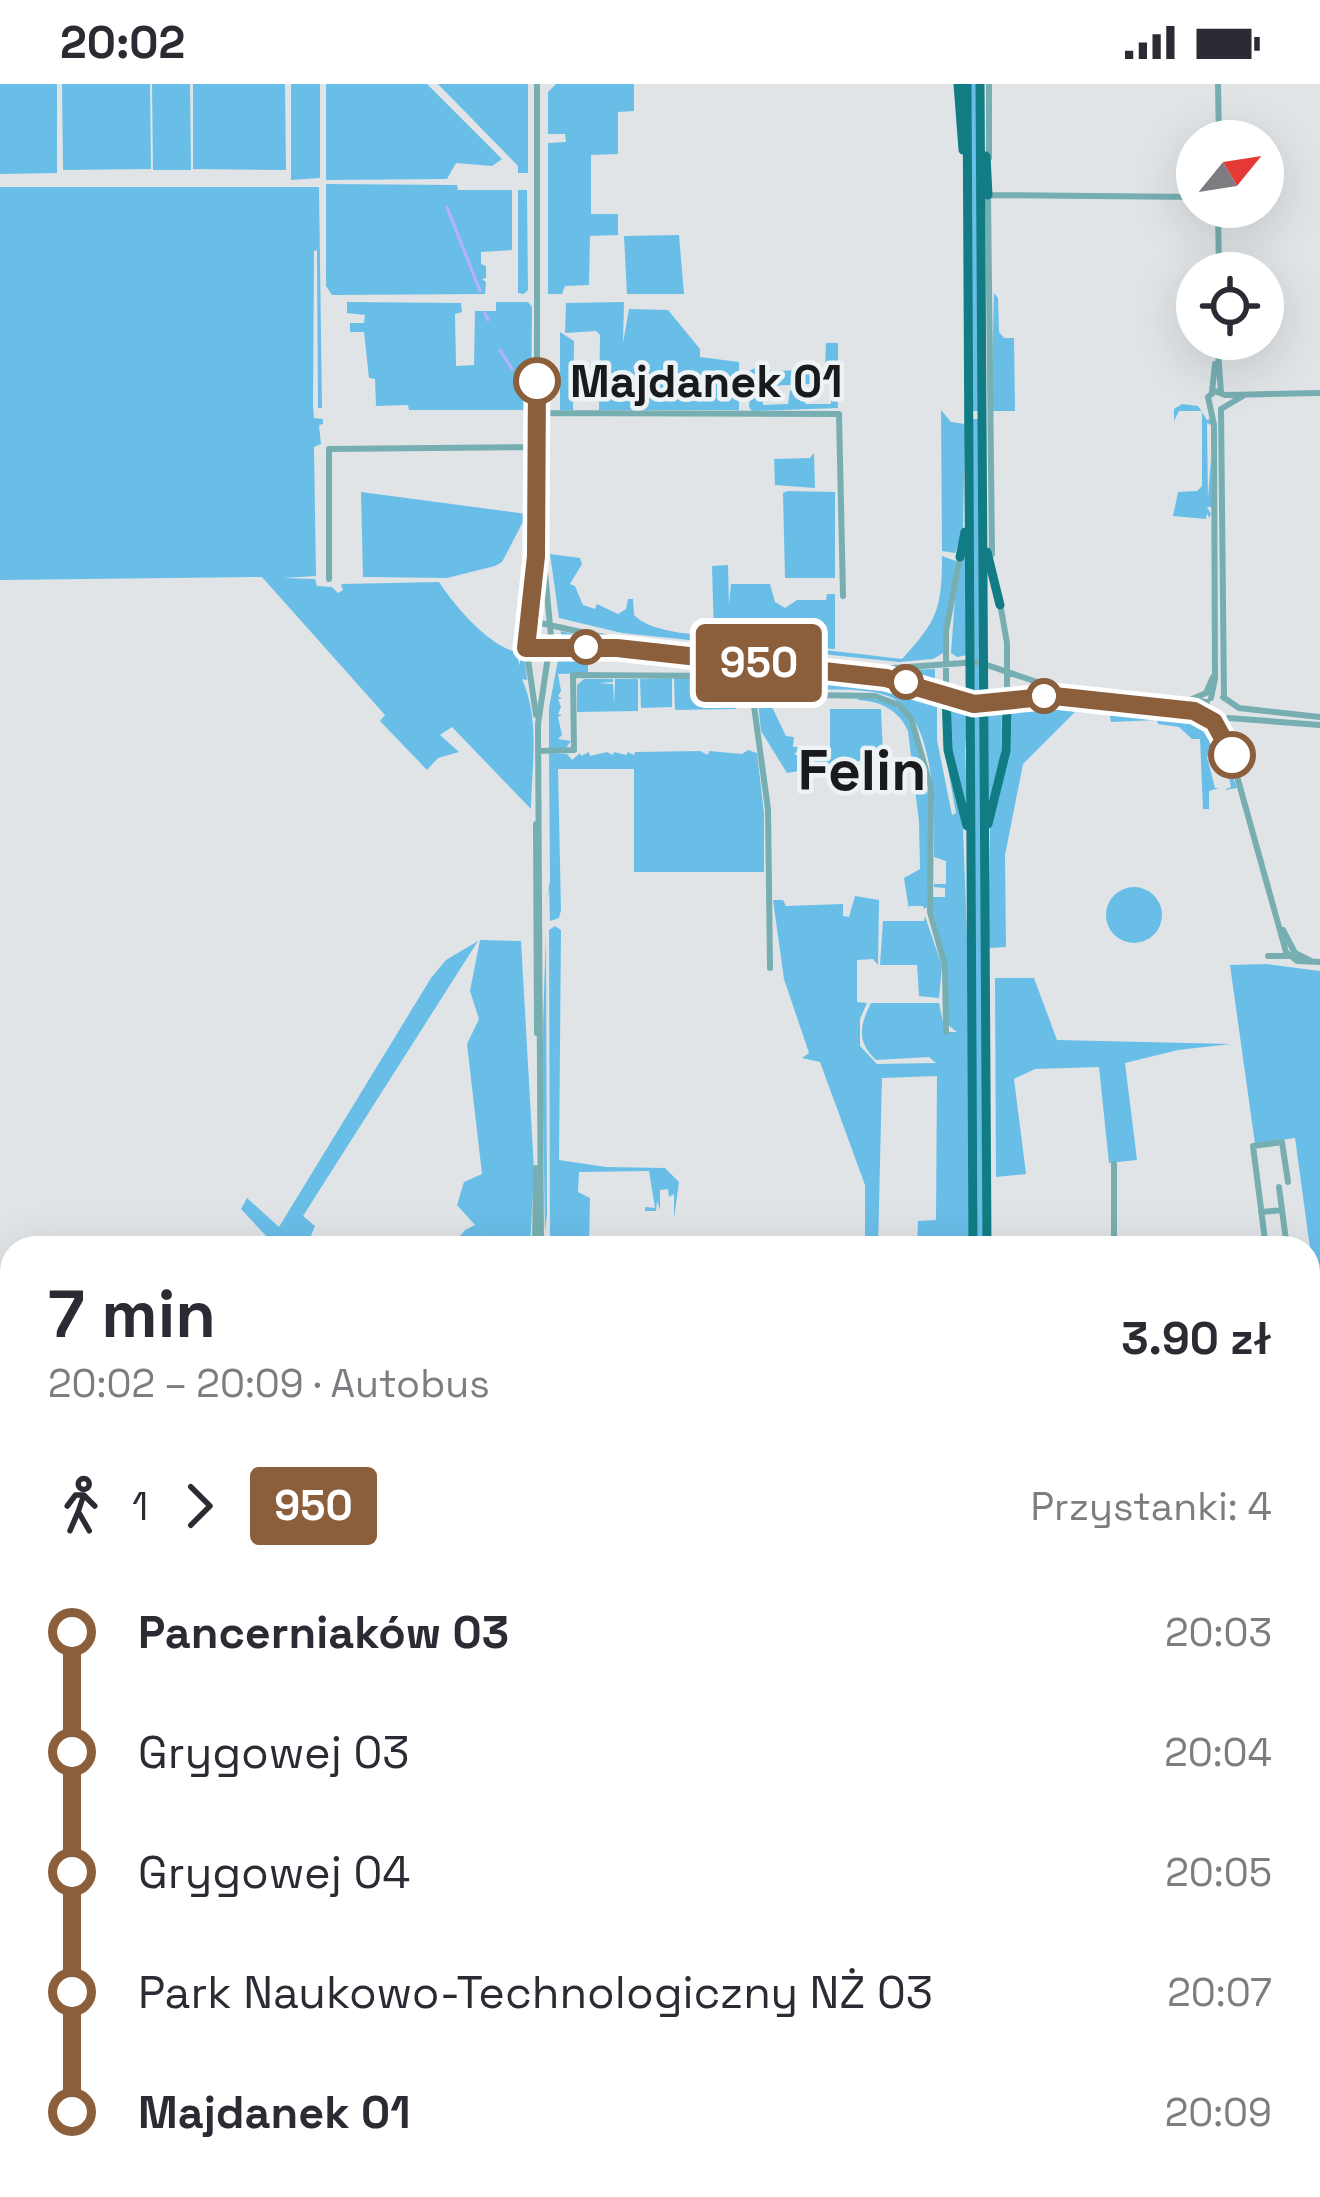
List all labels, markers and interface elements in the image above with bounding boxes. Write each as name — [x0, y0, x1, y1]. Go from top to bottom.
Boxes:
text: 20:02 — [60, 14, 185, 71]
north arrow — [1176, 120, 1284, 228]
map controls — [1176, 120, 1284, 360]
button: locate — [1176, 252, 1284, 360]
place label: Majdanek 01 — [570, 353, 842, 410]
marker: Majdanek 01 — [515, 359, 559, 403]
line badge: 950 — [690, 624, 828, 702]
unlabelled marker — [570, 631, 602, 663]
text: 950 — [720, 636, 798, 689]
unlabelled marker — [890, 666, 922, 698]
unlabelled marker — [1028, 680, 1060, 712]
unlabelled marker — [1210, 733, 1254, 777]
district label: Felin — [798, 734, 926, 807]
text: 7 min — [48, 1272, 216, 1356]
text: 3.90 zł — [1121, 1310, 1272, 1367]
text: 20:02 – 20:09 · Autobus — [48, 1359, 490, 1408]
icon: walk — [48, 1473, 114, 1539]
icon: forward — [166, 1473, 232, 1539]
text: 950 — [274, 1479, 353, 1532]
text: 1 — [132, 1482, 148, 1531]
text: Przystanki: 4 — [1031, 1482, 1272, 1531]
text: Pancerniaków 03 — [138, 1604, 509, 1661]
text: 20:03 — [1165, 1608, 1272, 1657]
text: Grygowej 03 — [138, 1724, 409, 1781]
text: 20:04 — [1164, 1728, 1272, 1777]
text: Grygowej 04 — [138, 1844, 410, 1901]
text: 20:05 — [1165, 1848, 1272, 1897]
text: Park Naukowo-Technologiczny NŻ 03 — [138, 1964, 933, 2021]
text: 20:07 — [1167, 1968, 1272, 2017]
text: Majdanek 01 — [138, 2084, 410, 2141]
text: 20:09 — [1165, 2088, 1272, 2137]

